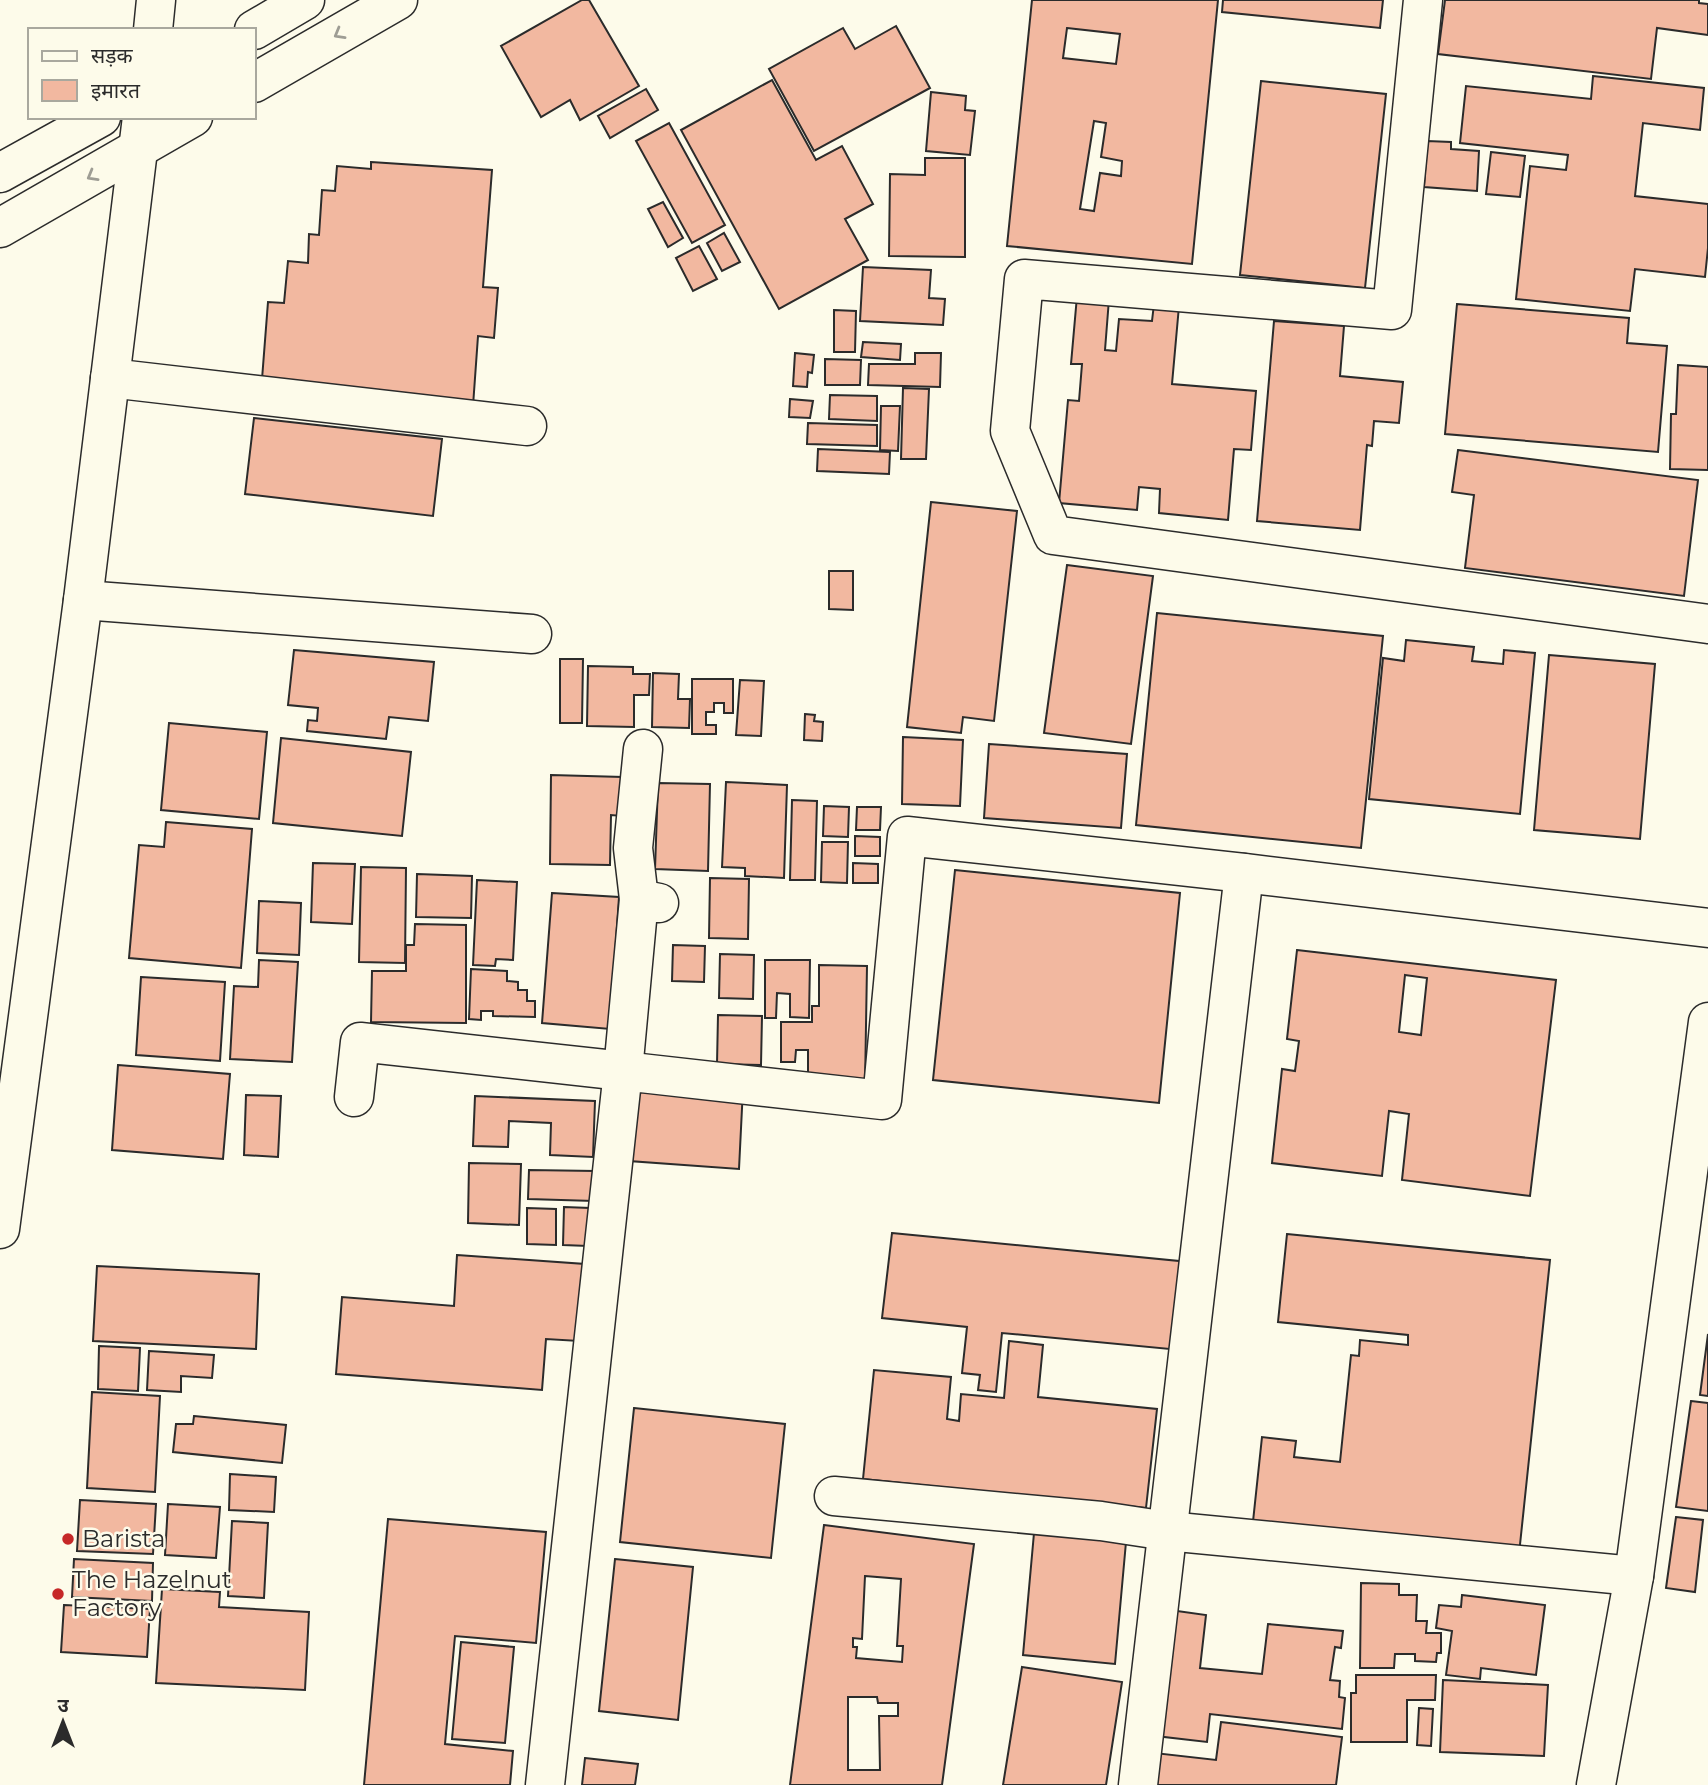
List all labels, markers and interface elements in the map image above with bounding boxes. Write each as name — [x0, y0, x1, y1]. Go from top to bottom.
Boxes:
one-way arrow — [333, 26, 346, 39]
legend — [28, 28, 256, 119]
text: सड़क — [91, 43, 133, 68]
text: इमारत — [91, 78, 141, 103]
one-way arrow — [86, 167, 99, 180]
place label: Barista — [82, 1524, 165, 1553]
marker: Barista — [60, 1531, 76, 1547]
place label: The Hazelnut Factory — [72, 1565, 232, 1622]
marker: The Hazelnut Factory — [50, 1586, 66, 1602]
north arrow — [28, 1687, 98, 1757]
text: उ — [57, 1694, 69, 1717]

